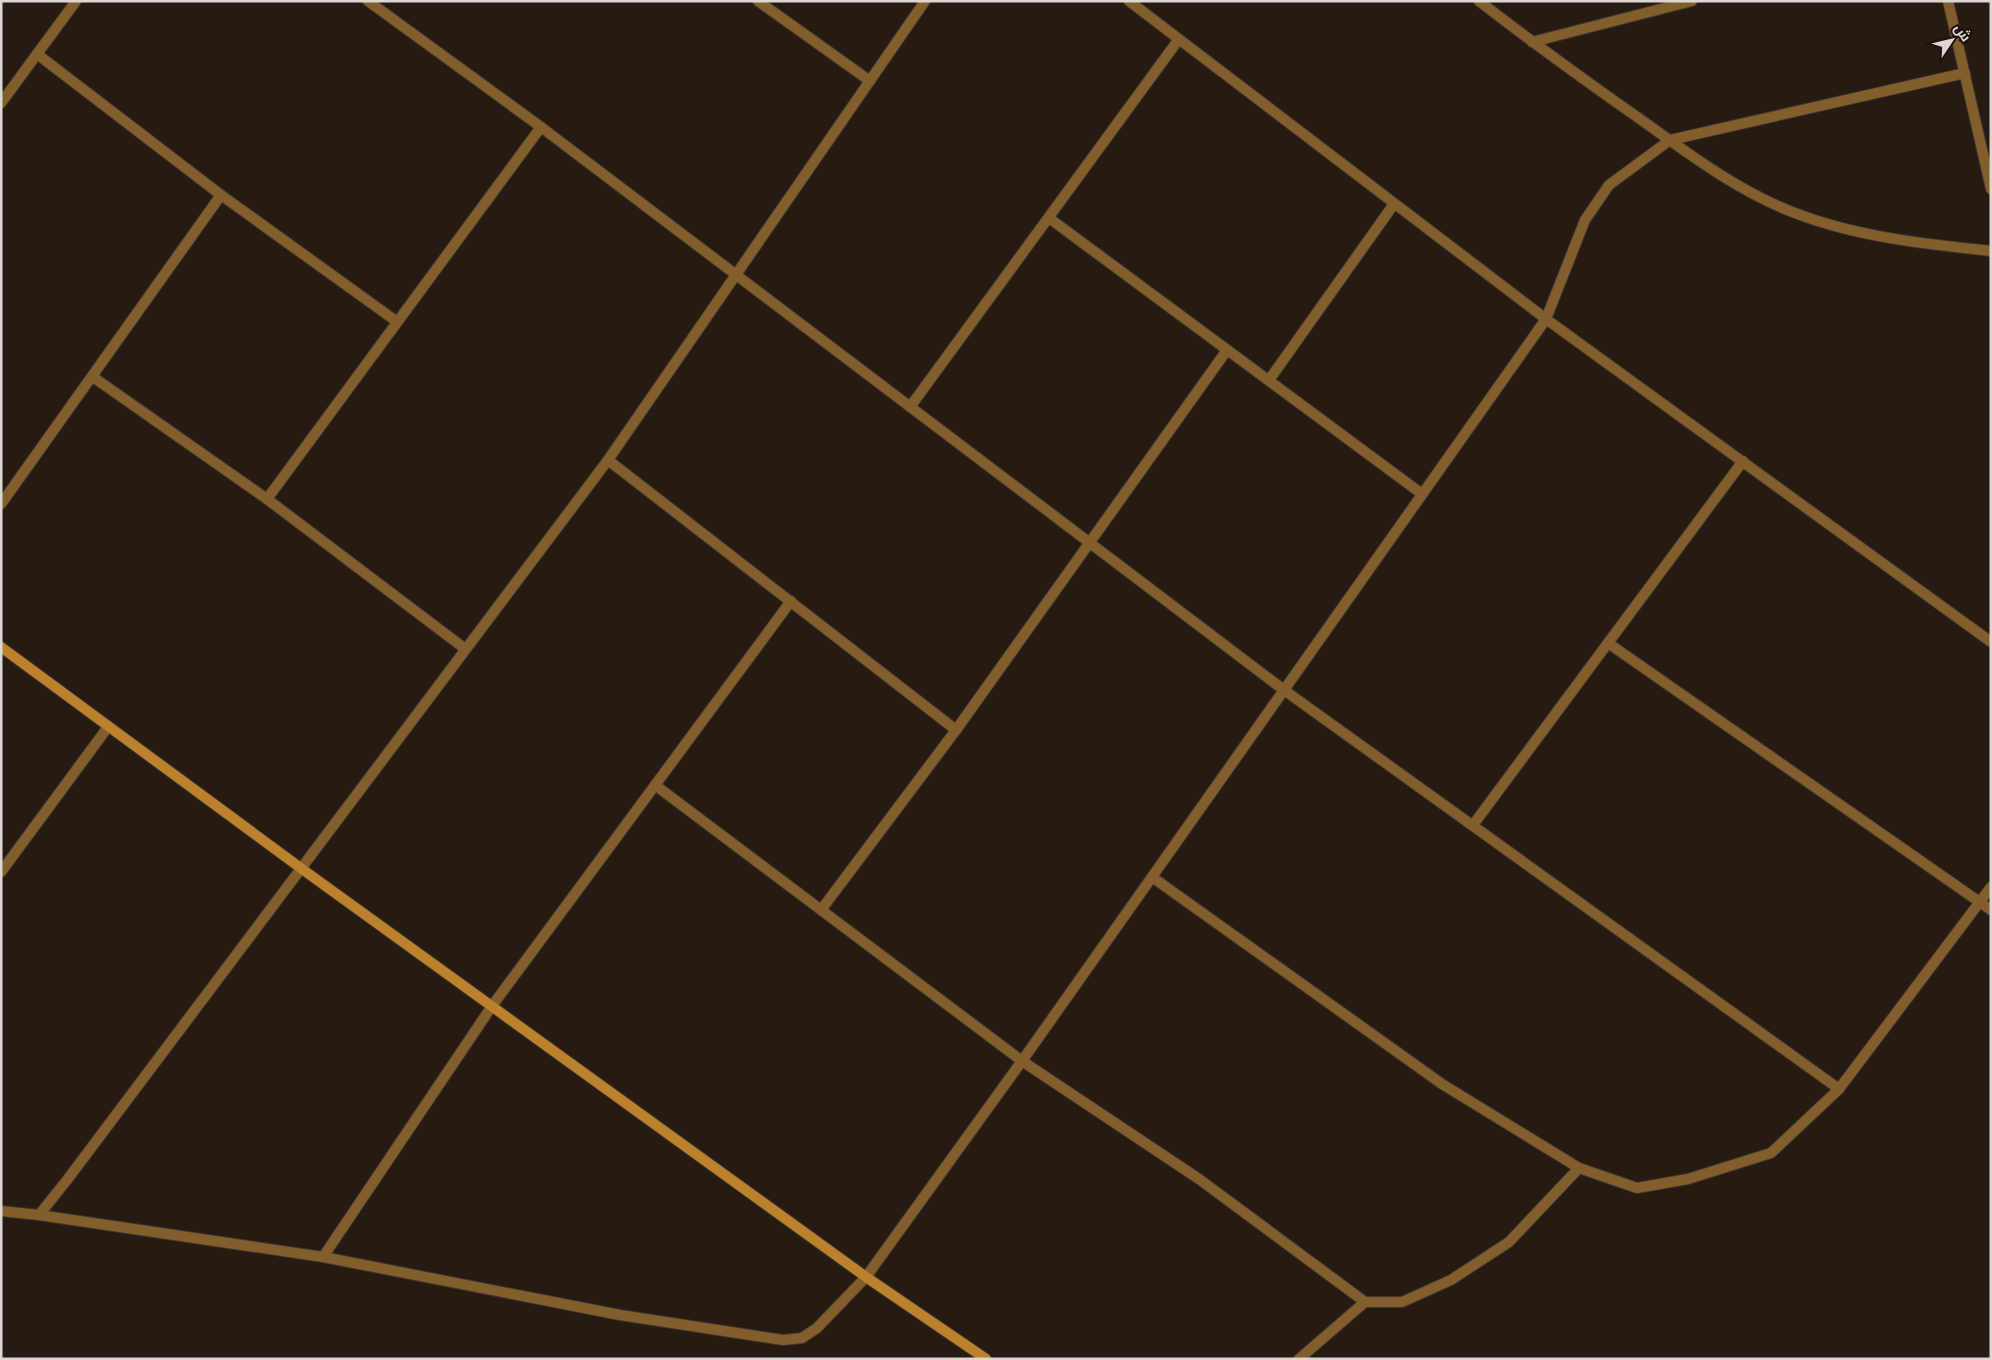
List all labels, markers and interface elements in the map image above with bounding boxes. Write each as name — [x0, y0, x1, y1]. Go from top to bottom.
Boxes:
north arrow — [1927, 15, 1977, 65]
text: ش — [1950, 20, 1975, 45]

